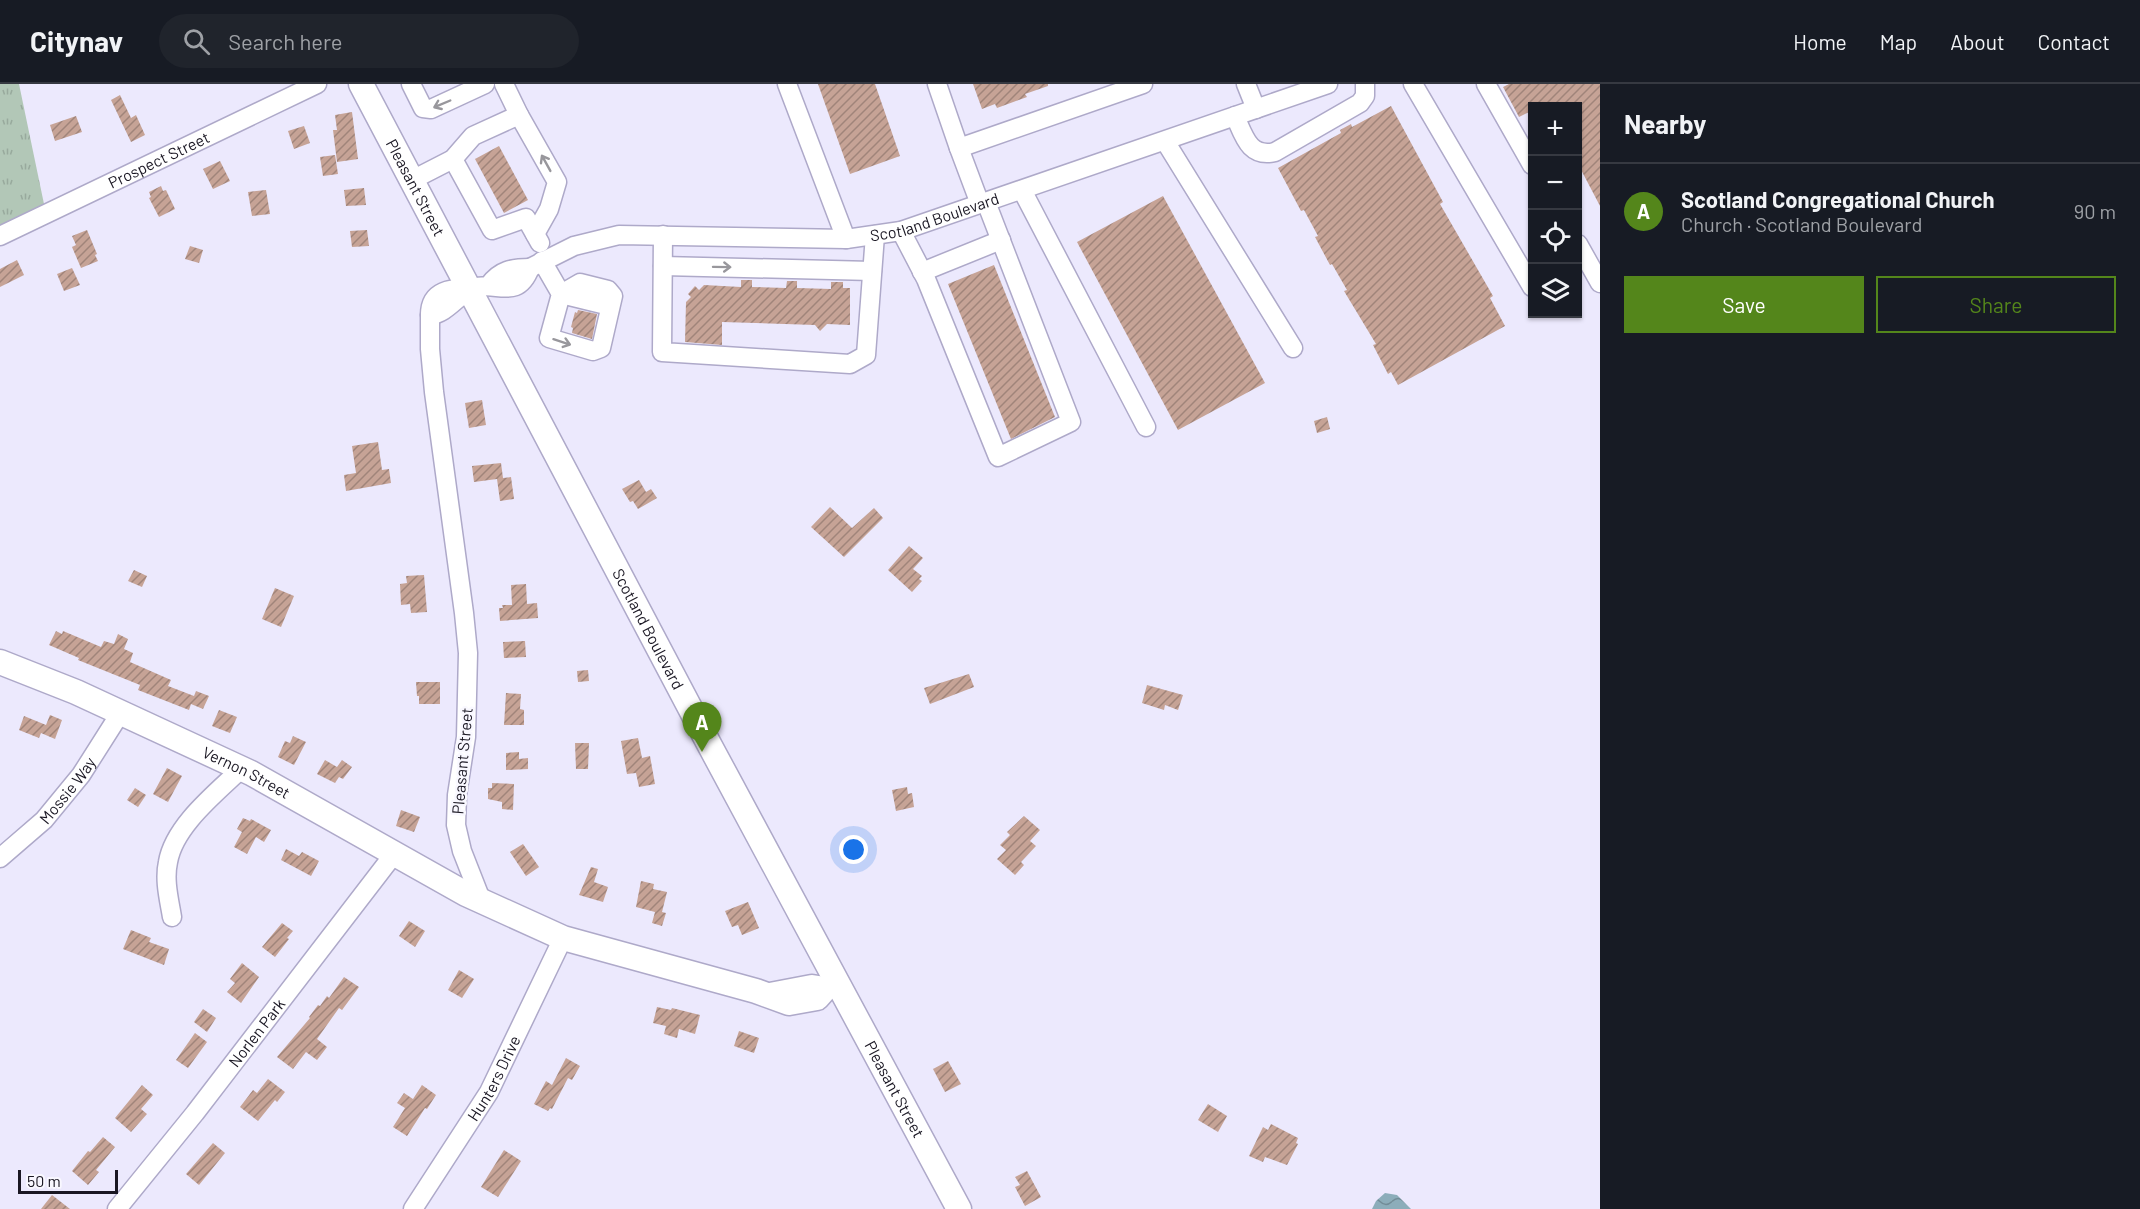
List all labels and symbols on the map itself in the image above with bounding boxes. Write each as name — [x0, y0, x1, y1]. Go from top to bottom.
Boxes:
one-way arrow — [434, 99, 452, 110]
street label: Prospect Street — [105, 127, 212, 192]
street label: Pleasant Street — [383, 135, 449, 239]
one-way arrow — [540, 154, 551, 172]
street label: Scotland Boulevard — [869, 188, 1001, 244]
one-way arrow — [711, 261, 731, 273]
one-way arrow — [552, 337, 571, 348]
street label: Scotland Boulevard — [609, 565, 688, 692]
pin: A — [682, 702, 722, 752]
street label: Pleasant Street — [447, 707, 476, 815]
street label: Vernon Street — [200, 742, 294, 802]
street label: Mossie Way — [35, 753, 99, 827]
your location — [839, 835, 868, 864]
street label: Norlen Park — [224, 994, 289, 1070]
street label: Hunters Drive — [463, 1032, 524, 1124]
street label: Pleasant Street — [861, 1037, 929, 1141]
scale bar — [18, 1167, 118, 1194]

